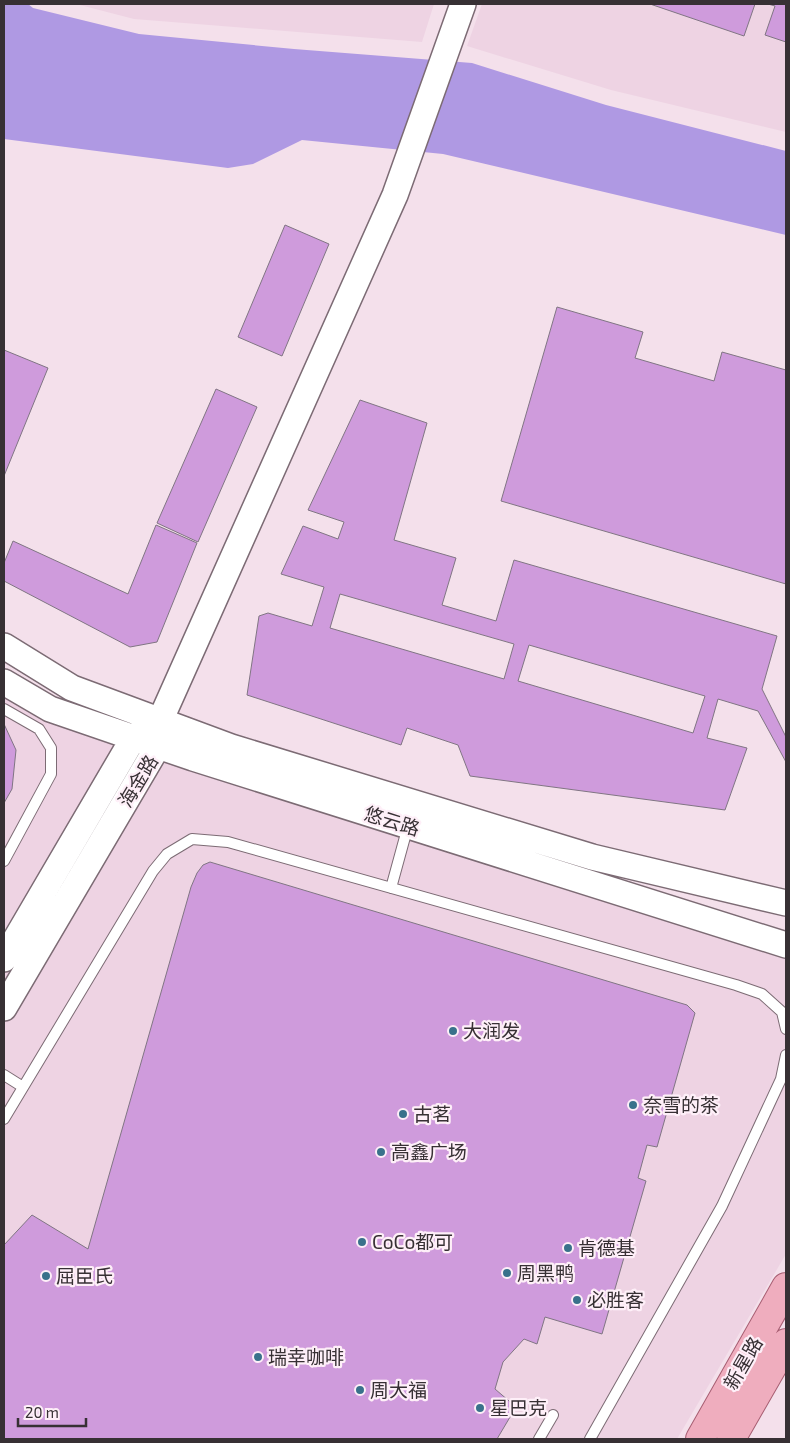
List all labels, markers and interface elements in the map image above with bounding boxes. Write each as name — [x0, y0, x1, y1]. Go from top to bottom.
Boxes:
street label: 海金路 — [113, 750, 162, 811]
street label: 悠云路 — [362, 801, 423, 840]
place label: 大润发 — [463, 1019, 520, 1042]
marker: 大润发 — [447, 1025, 459, 1037]
place label: 奈雪的茶 — [643, 1093, 719, 1116]
marker: 奈雪的茶 — [627, 1099, 639, 1111]
place label: 古茗 — [413, 1102, 451, 1125]
marker: 古茗 — [397, 1108, 409, 1120]
place label: 高鑫广场 — [391, 1140, 467, 1163]
marker: 高鑫广场 — [375, 1146, 387, 1158]
place label: CoCo都可 — [372, 1230, 453, 1253]
marker: CoCo都可 — [356, 1236, 368, 1248]
place label: 肯德基 — [578, 1236, 635, 1259]
marker: 肯德基 — [562, 1242, 574, 1254]
place label: 周黑鸭 — [517, 1261, 574, 1284]
place label: 屈臣氏 — [56, 1264, 113, 1287]
marker: 周黑鸭 — [501, 1267, 513, 1279]
marker: 屈臣氏 — [40, 1270, 52, 1282]
place label: 必胜客 — [587, 1288, 644, 1311]
marker: 必胜客 — [571, 1294, 583, 1306]
street label: 新星路 — [718, 1332, 767, 1393]
place label: 瑞幸咖啡 — [268, 1345, 344, 1368]
marker: 瑞幸咖啡 — [252, 1351, 264, 1363]
place label: 周大福 — [370, 1378, 427, 1401]
marker: 周大福 — [354, 1384, 366, 1396]
scale bar — [18, 1396, 85, 1428]
place label: 星巴克 — [490, 1396, 547, 1419]
marker: 星巴克 — [474, 1402, 486, 1414]
text: 20 m — [25, 1403, 59, 1421]

